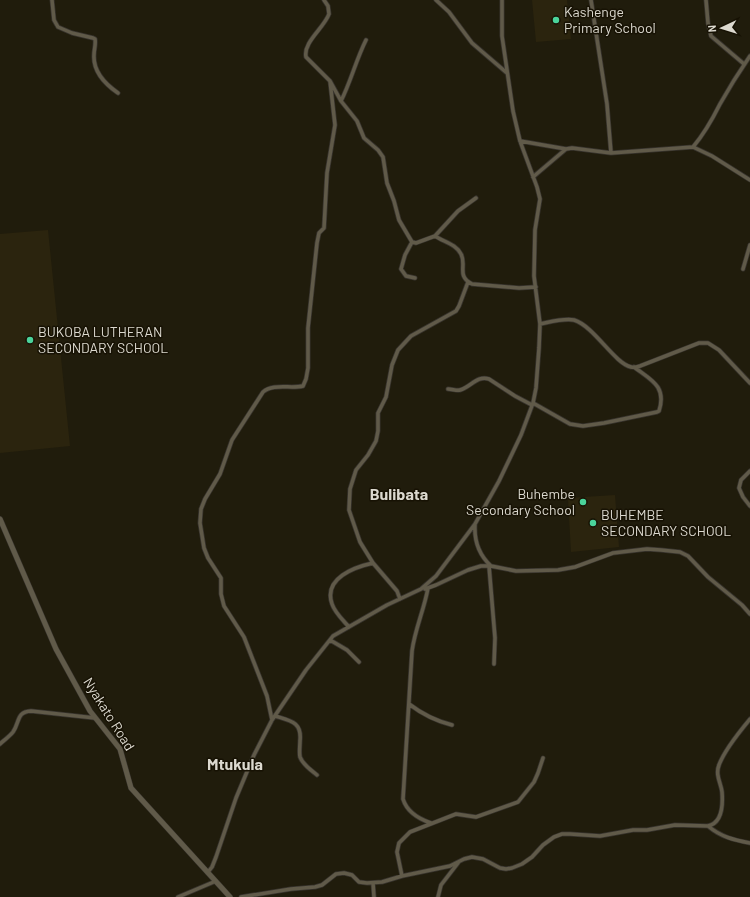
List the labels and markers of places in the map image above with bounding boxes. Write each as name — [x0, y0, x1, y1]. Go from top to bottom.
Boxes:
place label: Kashenge Primary School — [564, 3, 656, 36]
marker: Kashenge Primary School — [551, 15, 561, 25]
place label: BUKOBA LUTHERAN SECONDARY SCHOOL — [38, 323, 168, 356]
marker: BUKOBA LUTHERAN SECONDARY SCHOOL — [25, 335, 35, 345]
place label: Buhembe Secondary School — [466, 485, 575, 518]
marker: Buhembe Secondary School — [578, 497, 588, 507]
place label: BUHEMBE SECONDARY SCHOOL — [601, 506, 731, 539]
marker: BUHEMBE SECONDARY SCHOOL — [588, 518, 598, 528]

